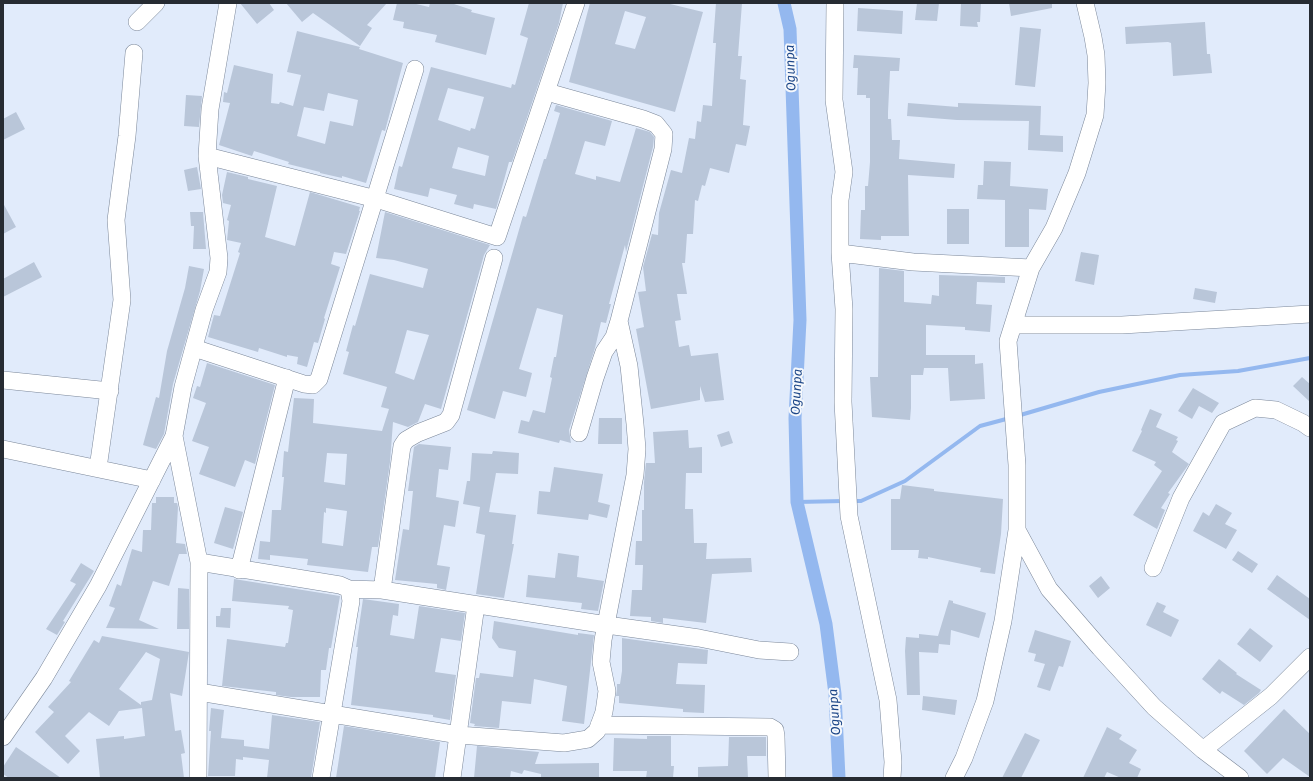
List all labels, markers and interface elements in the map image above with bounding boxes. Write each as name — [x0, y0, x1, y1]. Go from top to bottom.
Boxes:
water label: Ogunpa — [782, 45, 800, 91]
water label: Ogunpa — [788, 368, 806, 416]
water label: Ogunpa — [826, 688, 844, 736]

